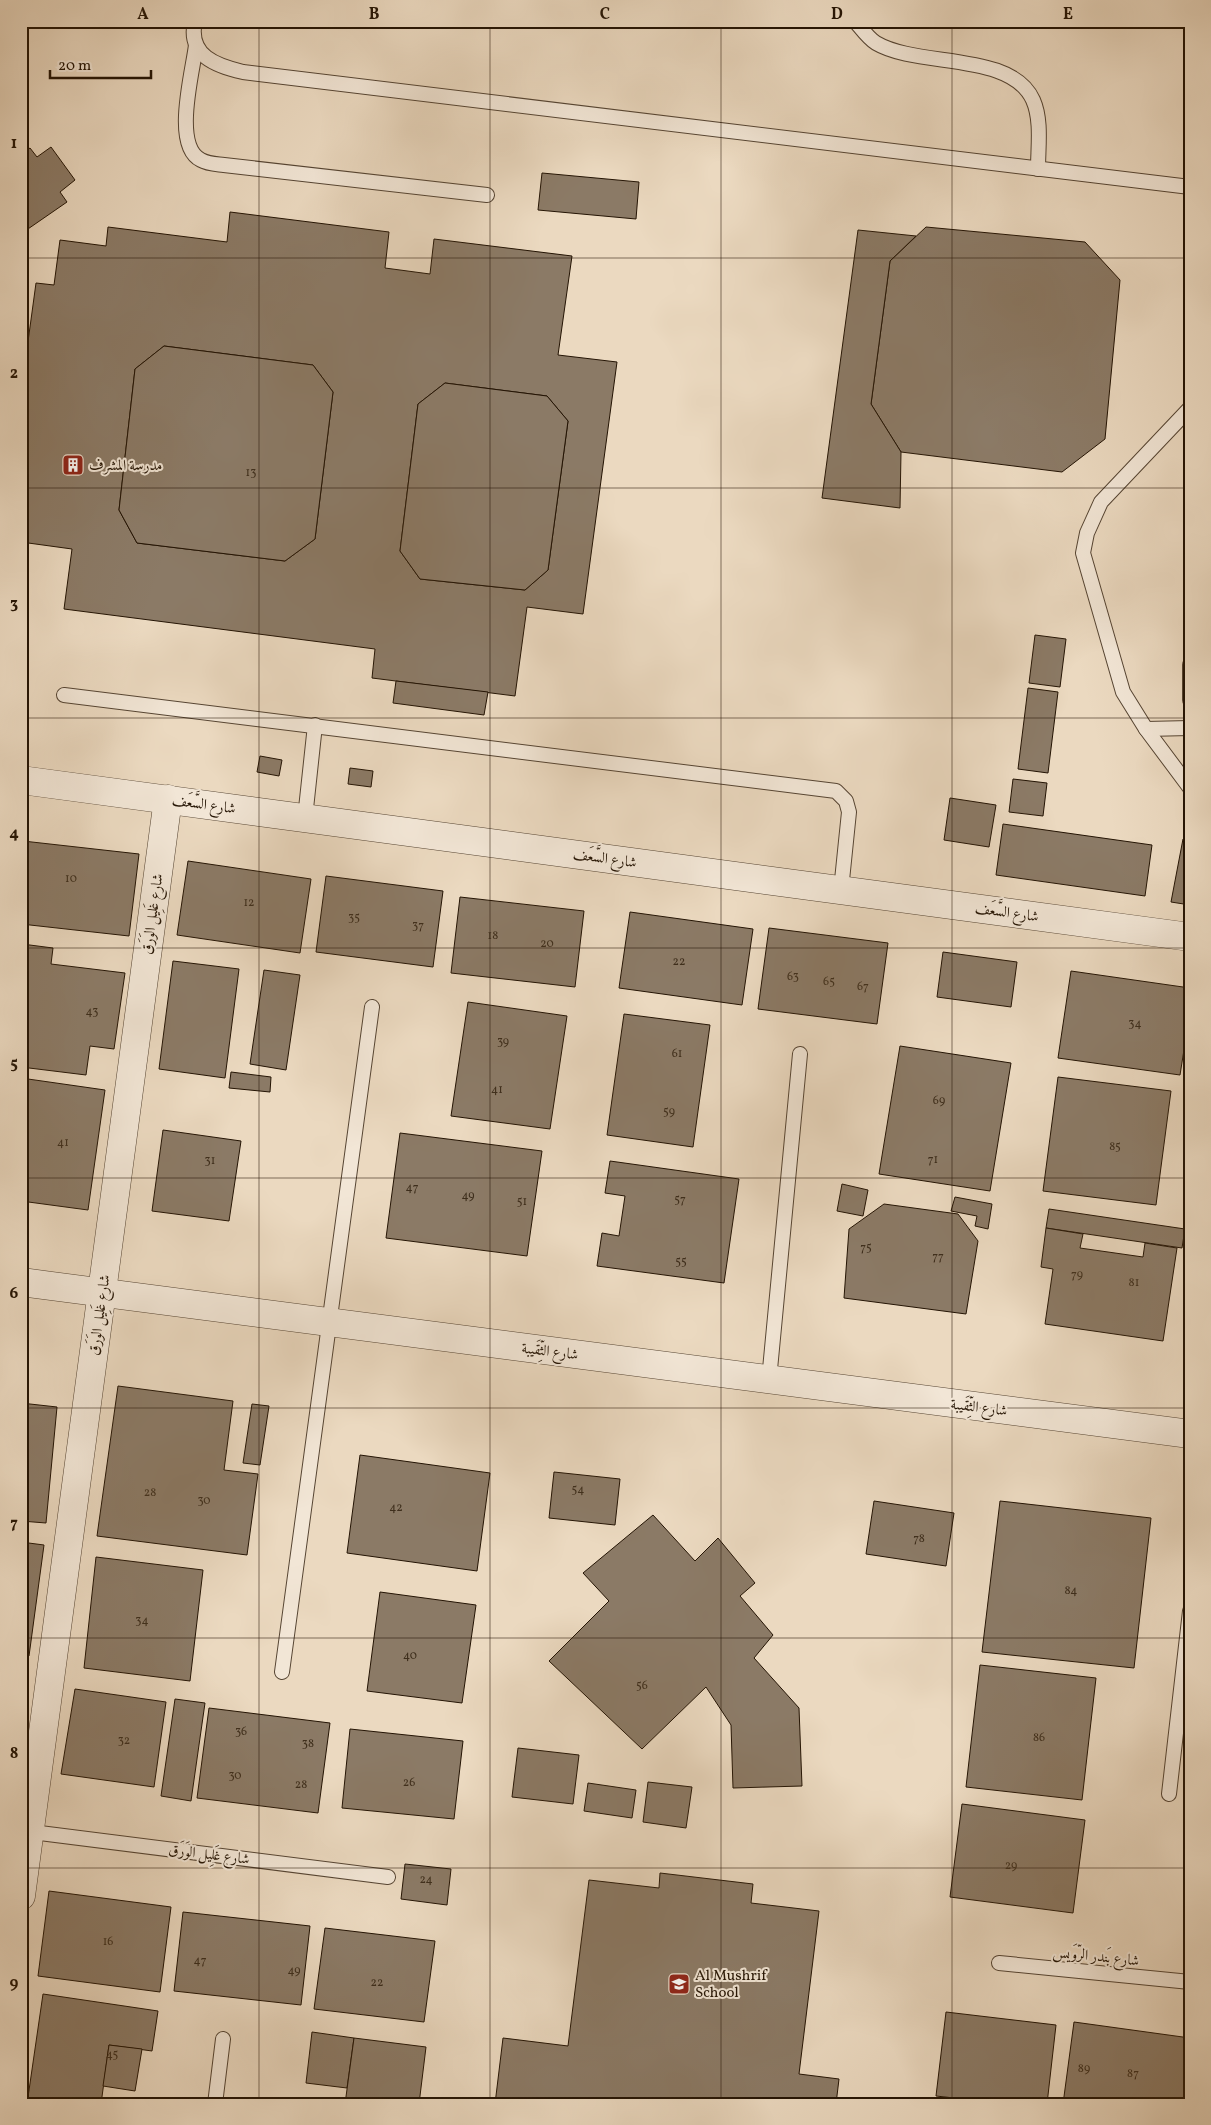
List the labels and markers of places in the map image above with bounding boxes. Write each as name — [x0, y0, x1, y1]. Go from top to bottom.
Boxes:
building icon: مدرسة المشرف — [61, 453, 85, 477]
place label: مدرسة المشرف — [89, 456, 162, 477]
place label: Al Mushrif School — [695, 1966, 768, 2004]
school or university icon: Al Mushrif School — [667, 1972, 691, 1996]

